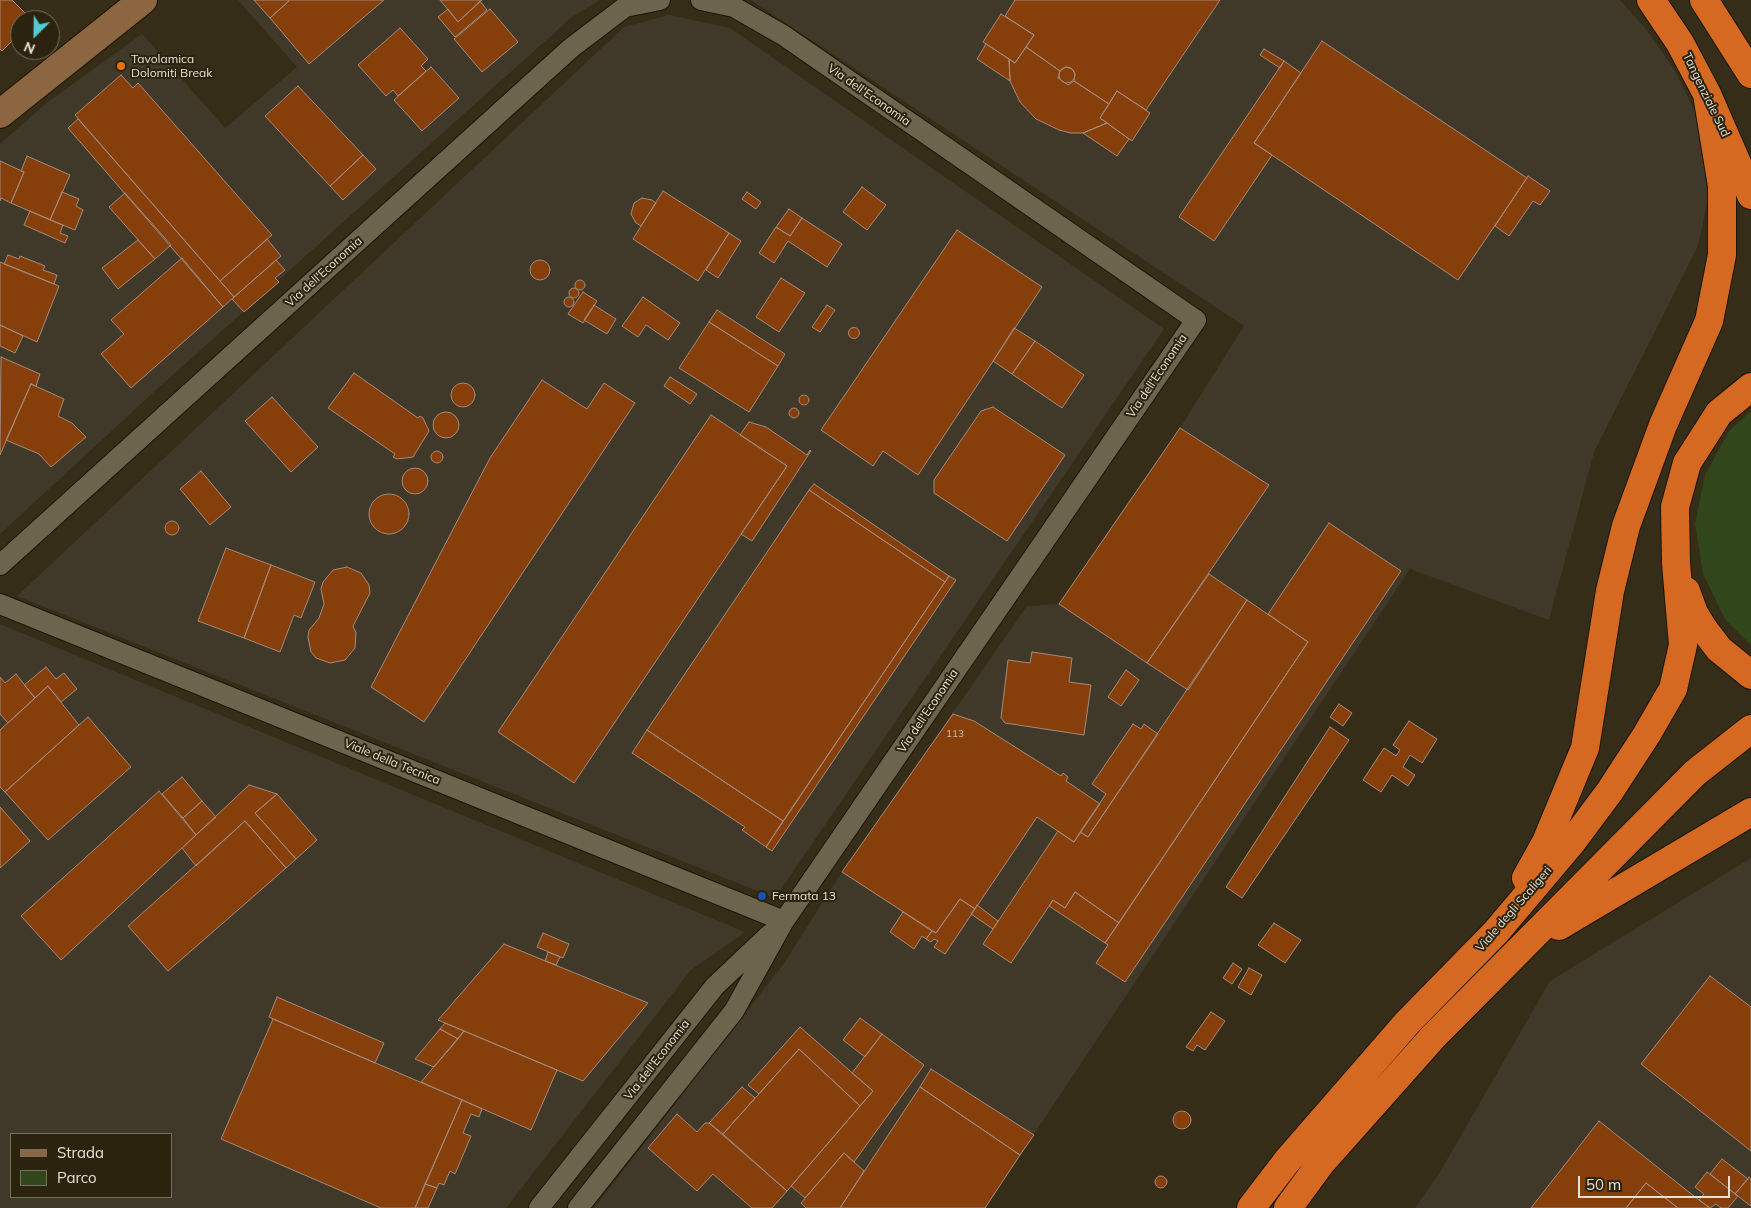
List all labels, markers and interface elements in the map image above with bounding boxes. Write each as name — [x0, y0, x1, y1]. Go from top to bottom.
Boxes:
north arrow — [10, 10, 60, 60]
text: N — [21, 38, 38, 58]
street label: Tangenziale Sud — [1679, 51, 1733, 139]
place label: Tavolamica Dolomiti Break — [131, 52, 212, 80]
marker: Tavolamica Dolomiti Break — [115, 60, 127, 72]
street label: Via dell'Economia — [825, 61, 913, 129]
street label: Via dell'Economia — [283, 234, 365, 310]
street label: Via dell'Economia — [1124, 331, 1190, 421]
street label: Via dell'Economia — [895, 666, 961, 756]
house number: 113 — [946, 728, 964, 740]
street label: Viale della Tecnica — [342, 736, 442, 788]
street label: Viale degli Scaligeri — [1473, 864, 1555, 954]
place label: Fermata 13 — [772, 889, 836, 903]
marker: Fermata 13 — [756, 890, 768, 902]
street label: Via dell'Economia — [621, 1017, 693, 1103]
legend — [10, 1133, 172, 1198]
text: Strada — [57, 1143, 104, 1162]
scale bar — [1581, 1166, 1734, 1198]
text: Parco — [57, 1168, 97, 1187]
text: 50 m — [1586, 1175, 1621, 1194]

